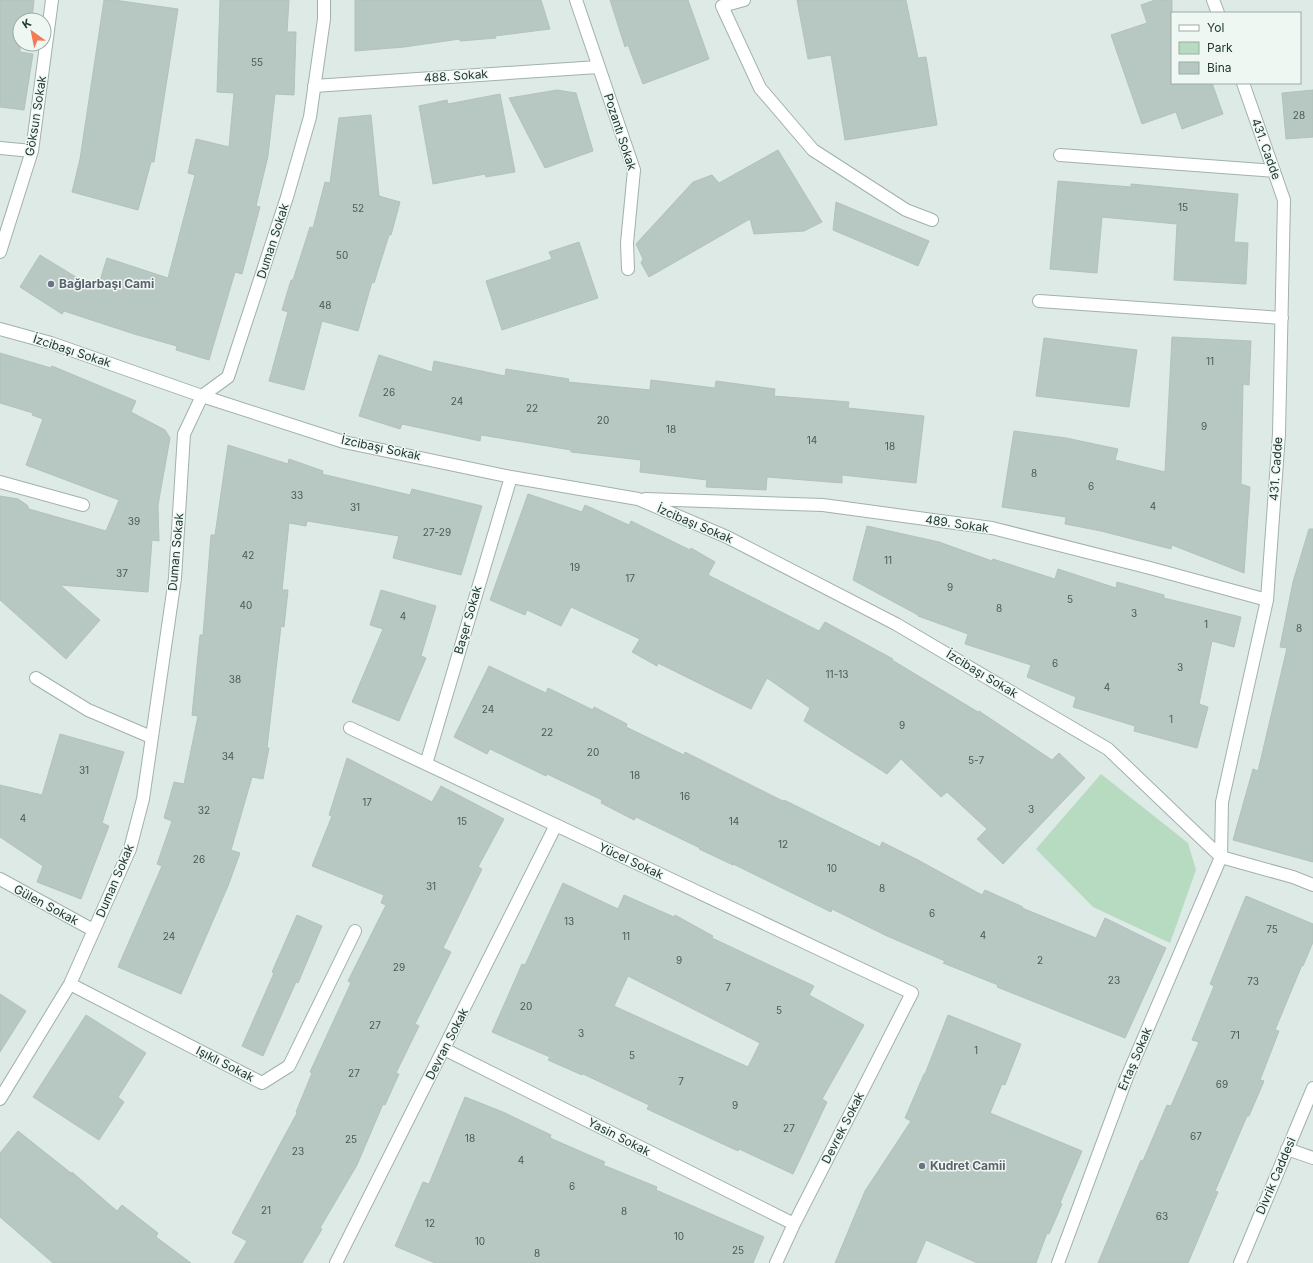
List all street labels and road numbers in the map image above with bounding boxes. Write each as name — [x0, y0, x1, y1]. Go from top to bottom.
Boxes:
street label: 488. Sokak — [424, 66, 489, 85]
street label: Göksun Sokak — [22, 74, 49, 157]
street label: Pozantı Sokak — [601, 91, 640, 173]
street label: 431. Cadde — [1248, 116, 1284, 182]
street label: Duman Sokak — [253, 201, 292, 280]
street label: İzcibaşı Sokak — [31, 331, 113, 370]
street label: İzcibaşı Sokak — [340, 432, 423, 463]
street label: 431. Cadde — [1266, 436, 1285, 501]
street label: İzcibaşı Sokak — [655, 501, 736, 546]
street label: Duman Sokak — [165, 512, 186, 592]
street label: 489. Sokak — [924, 512, 990, 535]
street label: Başer Sokak — [451, 583, 485, 656]
street label: İzcibaşı Sokak — [944, 646, 1021, 701]
street label: Yücel Sokak — [596, 839, 666, 882]
street label: Duman Sokak — [92, 841, 137, 920]
street label: Gülen Sokak — [11, 881, 82, 928]
street label: Devran Sokak — [422, 1005, 471, 1082]
street label: Ertaş Sokak — [1115, 1025, 1155, 1093]
street label: Işıklı Sokak — [194, 1043, 257, 1085]
street label: Devrek Sokak — [818, 1089, 867, 1166]
street label: Yasin Sokak — [585, 1114, 654, 1159]
street label: Divrik Caddesi — [1253, 1135, 1299, 1217]

